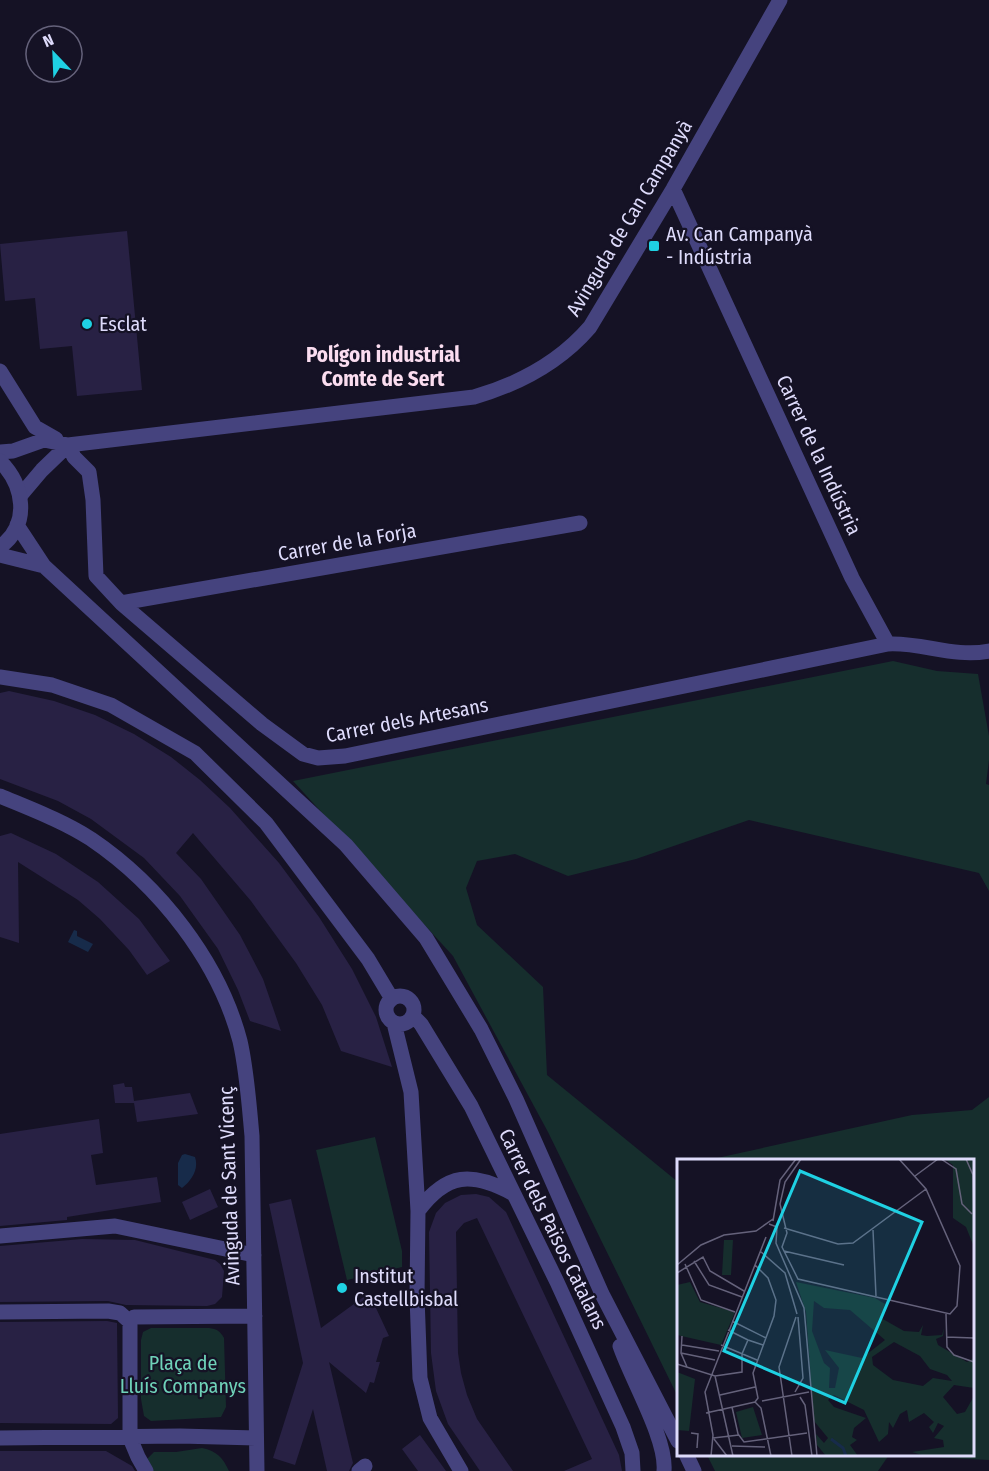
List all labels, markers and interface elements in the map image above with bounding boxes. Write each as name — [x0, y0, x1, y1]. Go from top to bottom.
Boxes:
north arrow — [24, 24, 84, 84]
text: N — [40, 30, 56, 51]
street label: Avinguda de Can Campanyà — [561, 116, 697, 320]
place label: Av. Can Campanyà - Indústria — [666, 222, 813, 269]
marker: Av. Can Campanyà - Indústria — [647, 239, 661, 253]
place label: Esclat — [99, 312, 147, 336]
marker: Esclat — [80, 317, 94, 331]
district label: Polígon industrial Comte de Sert — [306, 342, 460, 392]
street label: Carrer de la Indústria — [771, 371, 867, 539]
street label: Carrer de la Forja — [276, 518, 418, 566]
street label: Carrer dels Artesans — [324, 693, 490, 747]
street label: Avinguda de Sant Vicenç — [214, 1086, 244, 1286]
street label: Carrer dels Països Catalans — [494, 1125, 612, 1333]
inset map — [677, 1159, 974, 1456]
place label: Institut Castellbisbal — [354, 1264, 458, 1311]
marker: Institut Castellbisbal — [335, 1281, 349, 1295]
park label: Plaça de Lluís Companys — [120, 1351, 246, 1398]

